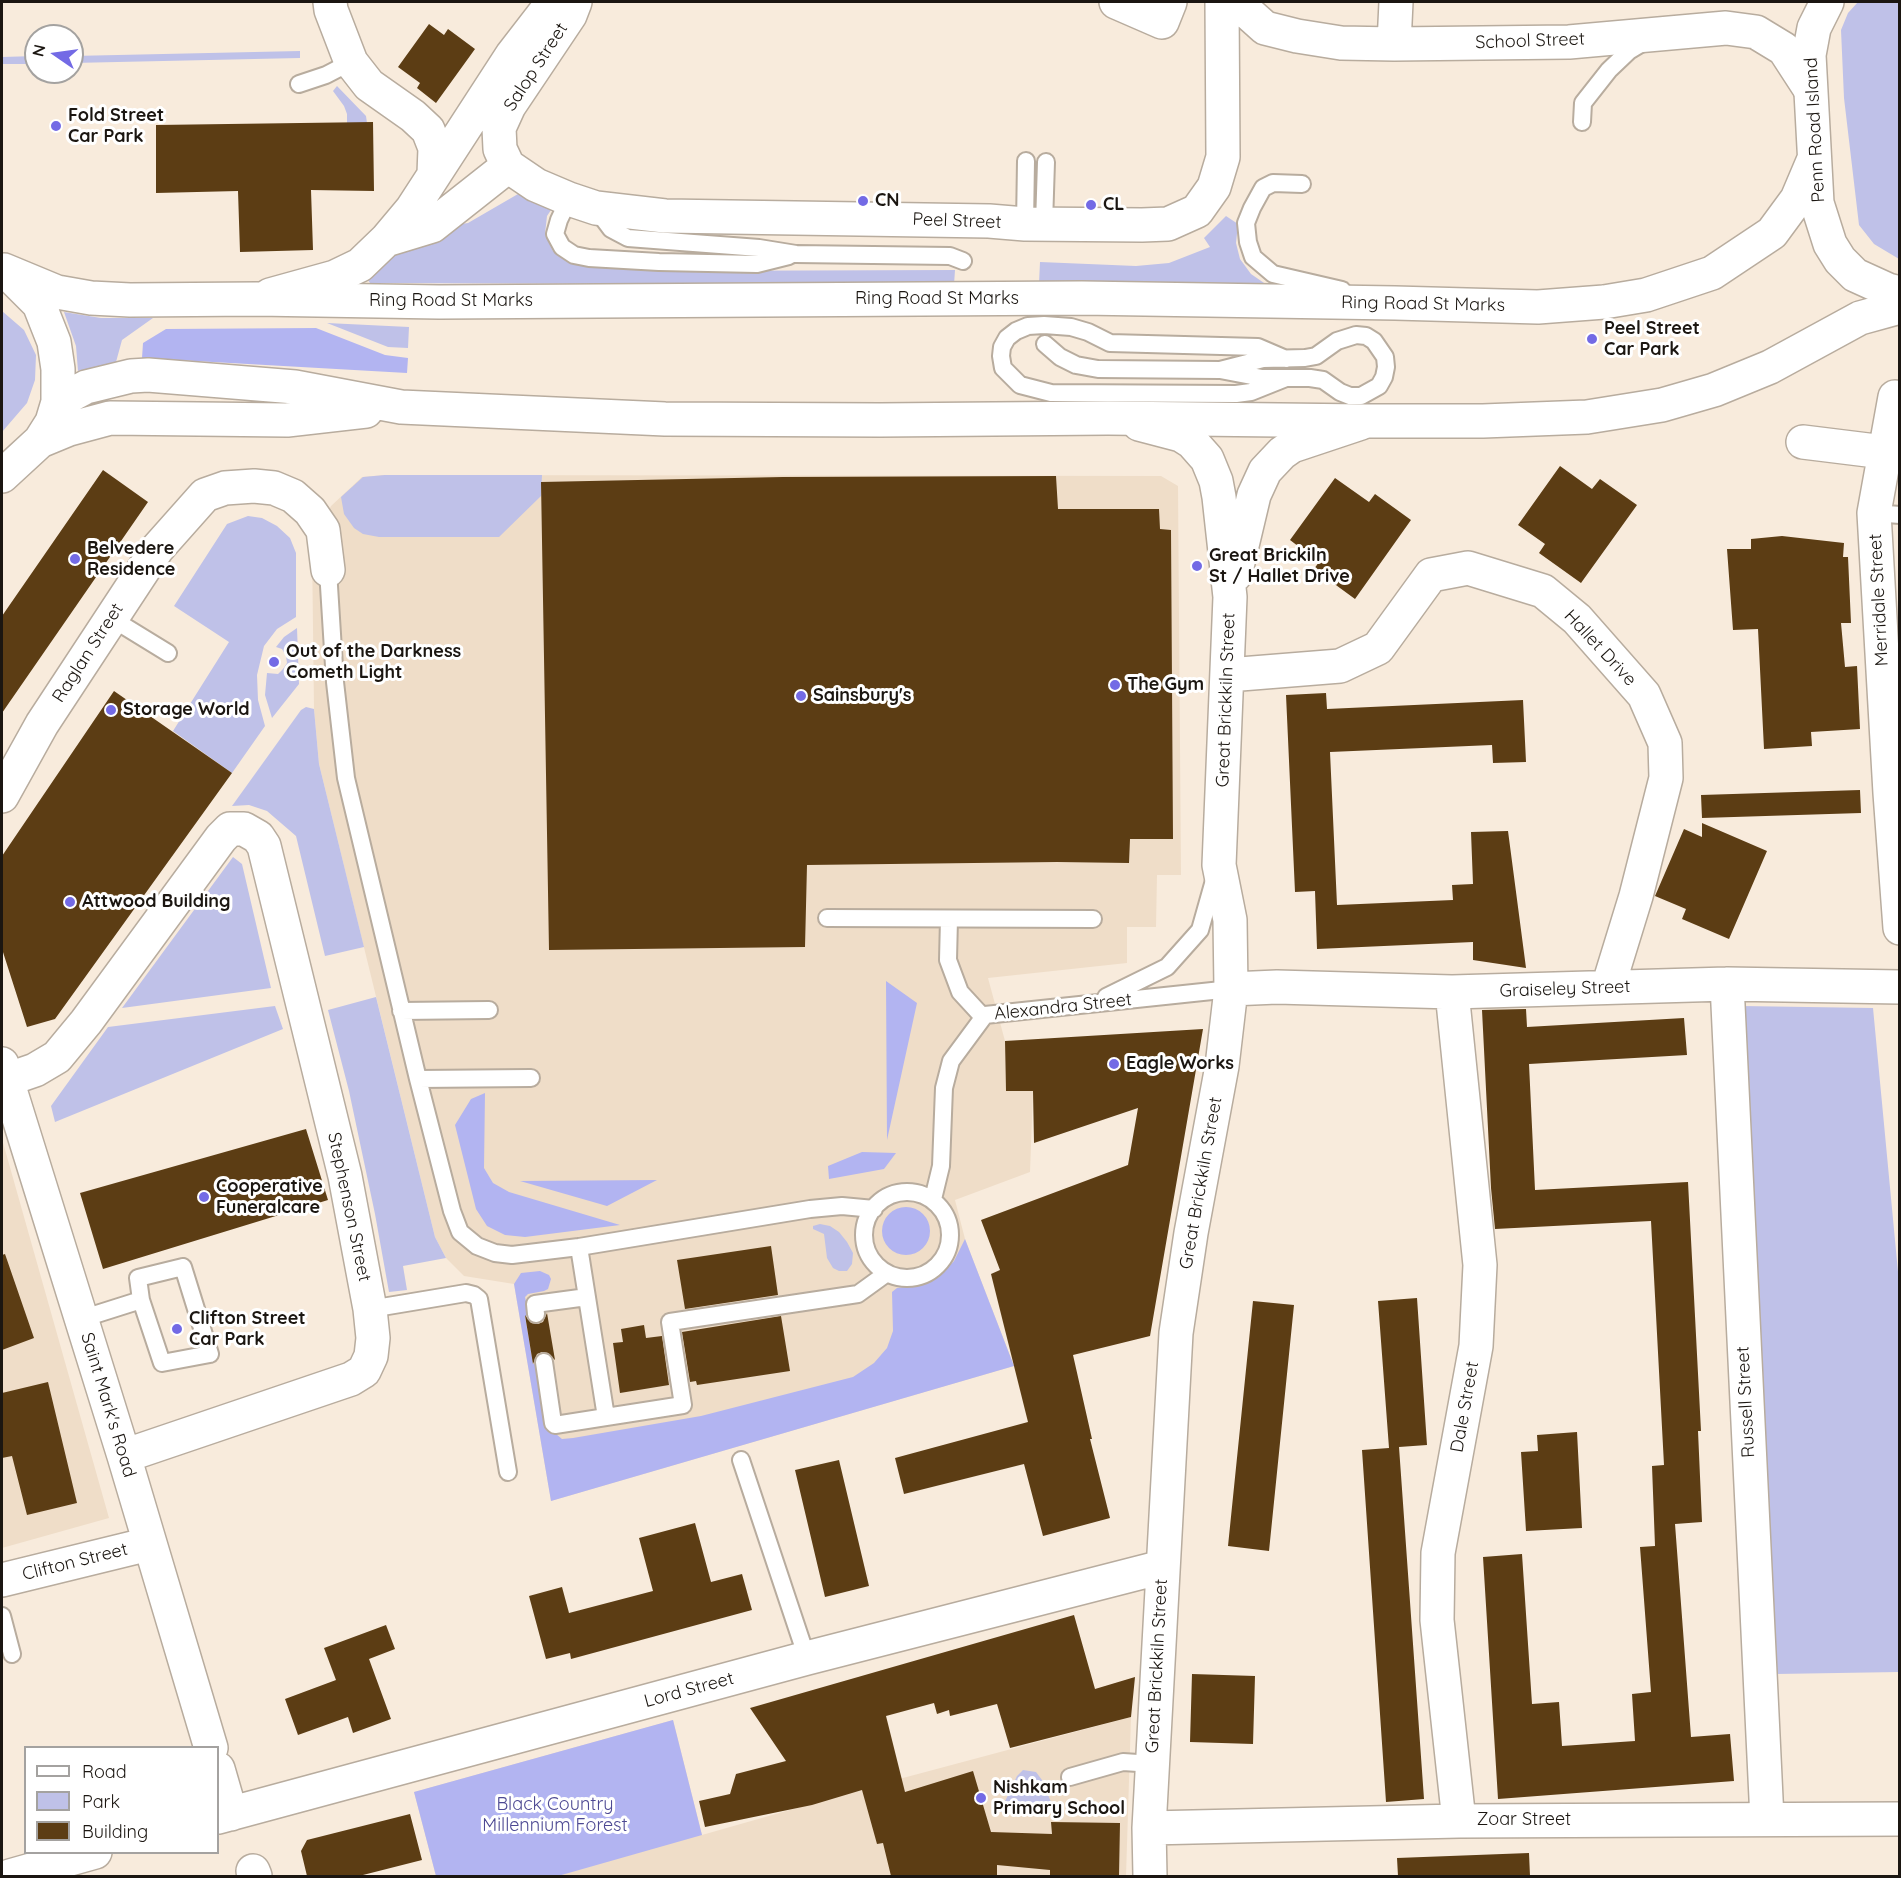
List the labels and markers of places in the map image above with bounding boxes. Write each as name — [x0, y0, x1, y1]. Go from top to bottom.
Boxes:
place label: Fold Street Car Park — [68, 105, 164, 148]
marker: Fold Street Car Park — [49, 119, 63, 133]
place label: CN — [875, 190, 900, 212]
marker: CN — [856, 194, 870, 208]
place label: CL — [1103, 194, 1124, 216]
marker: CL — [1084, 198, 1098, 212]
place label: Peel Street Car Park — [1604, 318, 1700, 360]
marker: Peel Street Car Park — [1585, 332, 1599, 346]
place label: Belvedere Residence — [87, 538, 175, 580]
place label: Great Brickiln St / Hallet Drive — [1209, 545, 1350, 588]
marker: Belvedere Residence — [68, 552, 82, 566]
marker: Great Brickiln St / Hallet Drive — [1190, 559, 1204, 573]
place label: Out of the Darkness Cometh Light — [286, 641, 461, 684]
marker: Out of the Darkness Cometh Light — [267, 655, 281, 669]
place label: The Gym — [1127, 674, 1204, 696]
marker: The Gym — [1108, 678, 1122, 692]
place label: Sainsbury's — [813, 685, 911, 707]
marker: Sainsbury's — [794, 689, 808, 703]
place label: Storage World — [123, 699, 250, 721]
marker: Storage World — [104, 703, 118, 717]
place label: Attwood Building — [82, 891, 231, 913]
marker: Attwood Building — [63, 895, 77, 909]
place label: Eagle Works — [1126, 1053, 1234, 1075]
marker: Eagle Works — [1107, 1057, 1121, 1071]
place label: Cooperative Funeralcare — [216, 1176, 323, 1218]
marker: Cooperative Funeralcare — [197, 1190, 211, 1204]
place label: Clifton Street Car Park — [189, 1308, 306, 1350]
marker: Clifton Street Car Park — [170, 1322, 184, 1336]
place label: Nishkam Primary School — [993, 1777, 1125, 1820]
marker: Nishkam Primary School — [974, 1791, 988, 1805]

